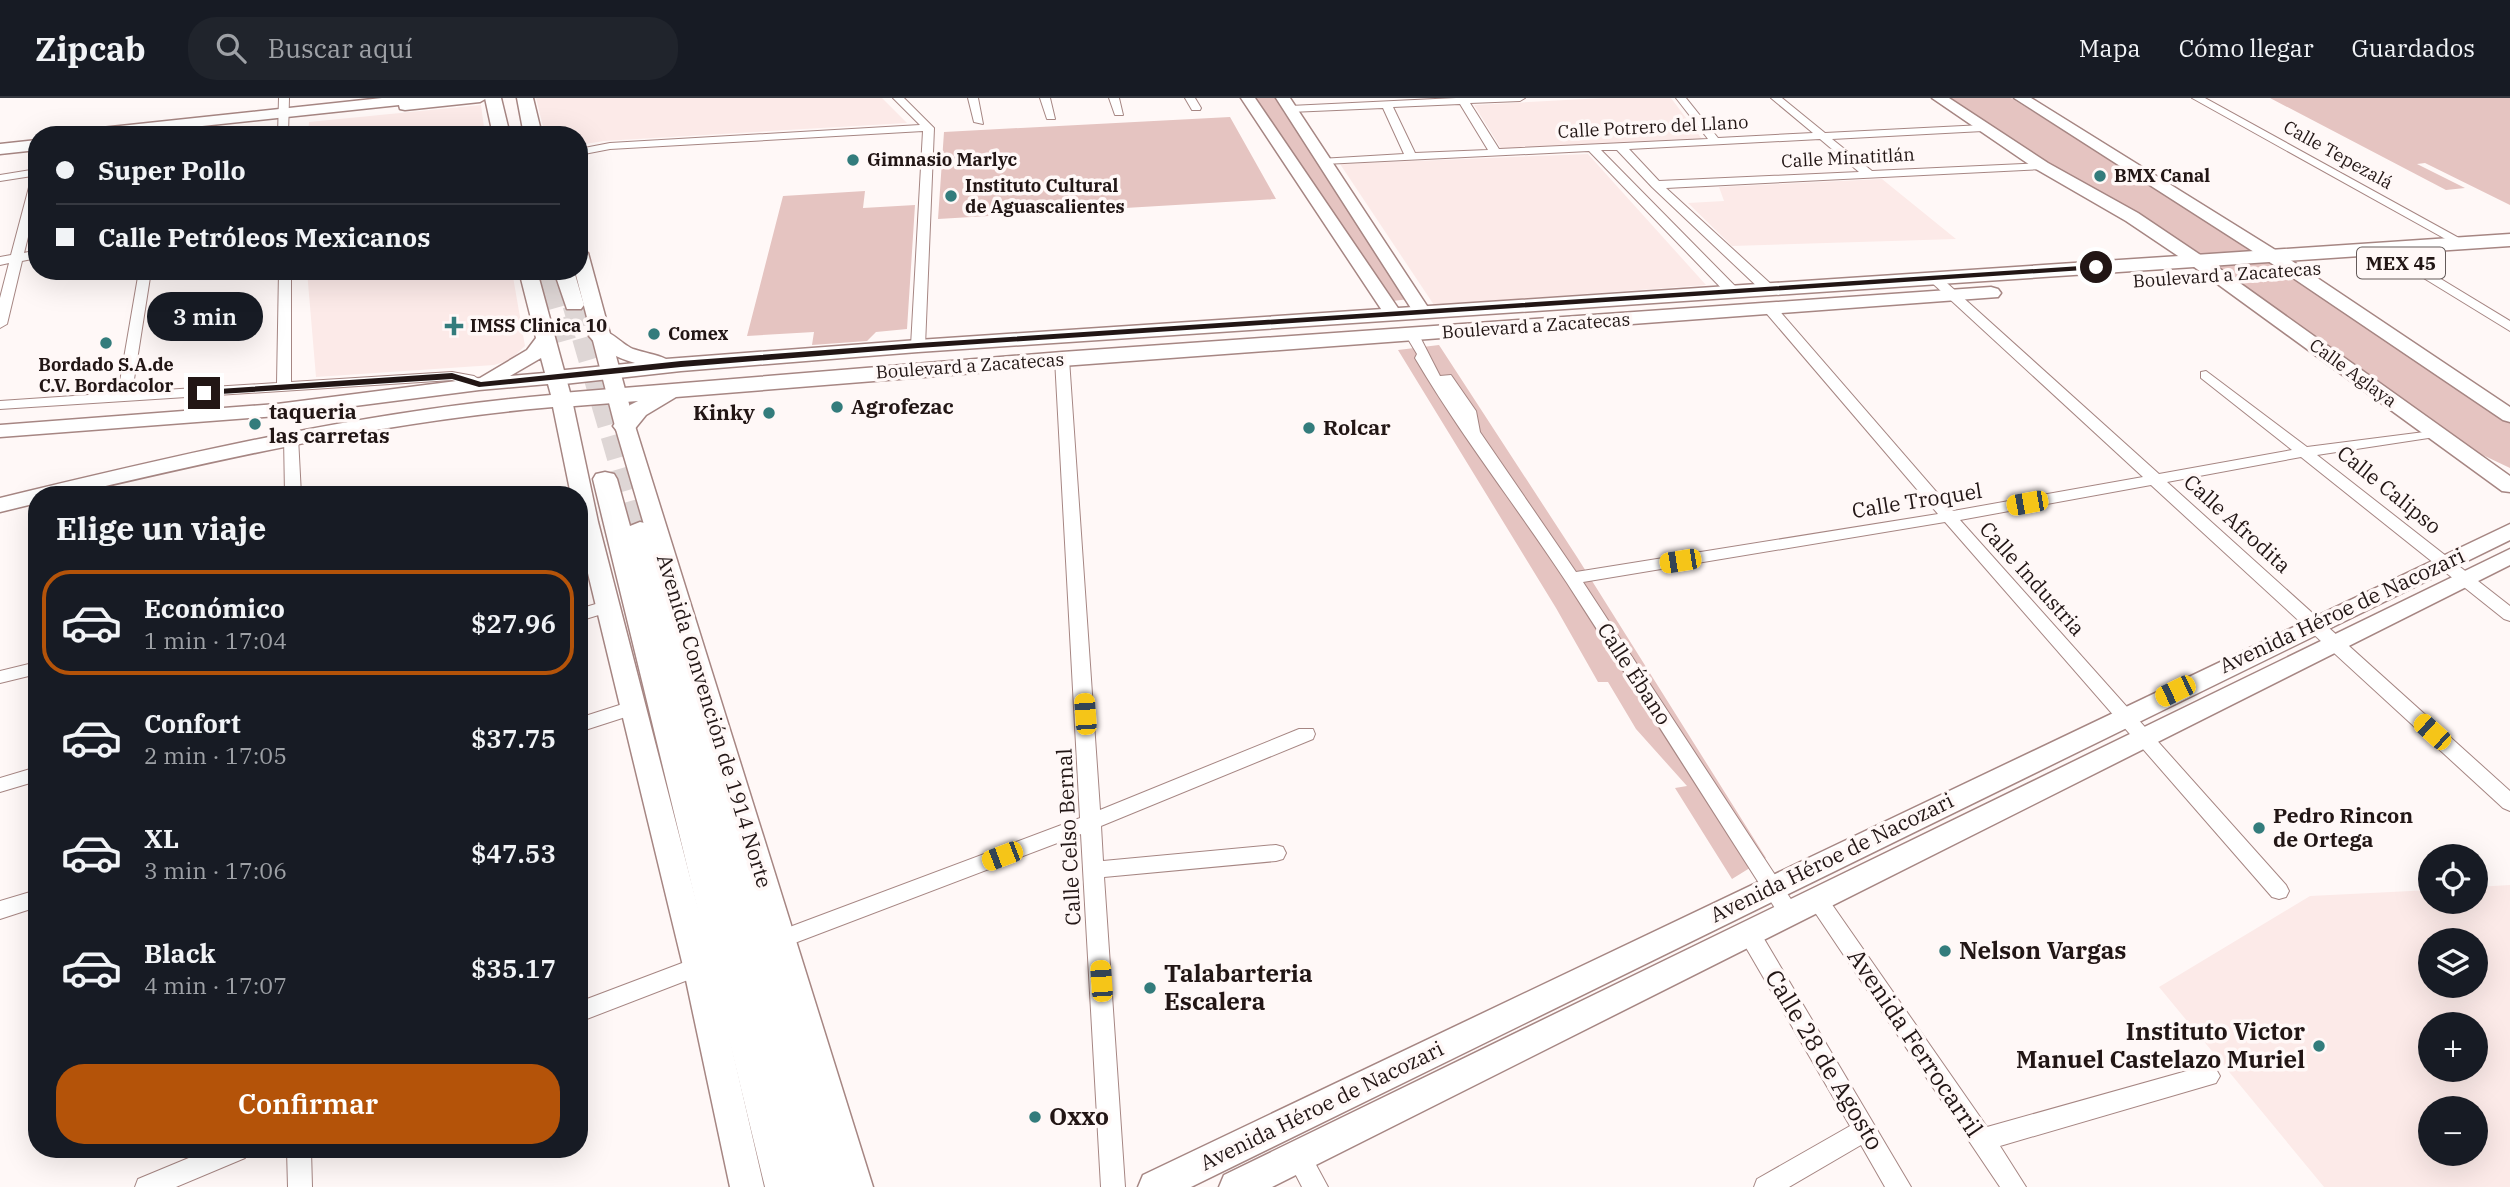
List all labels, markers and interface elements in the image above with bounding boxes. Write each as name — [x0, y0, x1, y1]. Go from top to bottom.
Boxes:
search box — [188, 17, 678, 80]
text: Zipcab — [35, 27, 146, 70]
icon: search — [212, 29, 250, 67]
text: Buscar aquí — [268, 31, 413, 65]
text: Mapa — [2079, 32, 2141, 64]
text: Cómo llegar — [2179, 32, 2314, 64]
text: Guardados — [2352, 32, 2475, 64]
street label: Calle Potrero del Llano — [1557, 110, 1749, 143]
street label: Calle Tepezalá — [2280, 115, 2397, 194]
street label: Calle Minatitlán — [1781, 143, 1915, 172]
place label: Gimnasio Marlyc — [867, 148, 1017, 171]
marker: Gimnasio Marlyc — [845, 152, 861, 168]
text: Super Pollo — [98, 153, 246, 187]
place label: BMX Canal — [2114, 164, 2210, 187]
marker: BMX Canal — [2092, 168, 2108, 184]
place label: Instituto Cultural de Aguascalientes — [965, 174, 1125, 218]
marker: Instituto Cultural de Aguascalientes — [943, 188, 959, 204]
text: Calle Petróleos Mexicanos — [98, 220, 430, 254]
road number: MEX 45 — [2357, 248, 2445, 279]
route start — [2080, 251, 2112, 283]
street label: Boulevard a Zacatecas — [2132, 256, 2322, 293]
callout: 3 min — [146, 292, 262, 341]
text: 3 min — [173, 301, 237, 331]
street label: Boulevard a Zacatecas — [1441, 307, 1631, 344]
place label: IMSS Clinica 10 — [470, 314, 607, 337]
marker: IMSS Clinica 10 — [444, 316, 464, 336]
place label: Comex — [668, 322, 729, 345]
marker: Comex — [646, 326, 662, 342]
street label: Calle Aglaya — [2305, 333, 2402, 412]
marker: Bordado S.A.de C.V. Bordacolor — [98, 335, 114, 351]
street label: Boulevard a Zacatecas — [875, 347, 1065, 384]
place label: Bordado S.A.de C.V. Bordacolor — [38, 353, 174, 397]
route end — [188, 377, 220, 409]
place label: Agrofezac — [851, 392, 954, 420]
place label: taqueria las carretas — [269, 397, 390, 449]
place label: Kinky — [693, 398, 755, 426]
marker: Agrofezac — [829, 399, 845, 415]
marker: Kinky — [761, 405, 777, 421]
place label: Rolcar — [1323, 413, 1391, 441]
marker: taqueria las carretas — [247, 416, 263, 432]
marker: Rolcar — [1301, 420, 1317, 436]
street label: Calle Calipso — [2332, 439, 2448, 540]
street label: Calle Afrodita — [2178, 468, 2297, 579]
street label: Calle Troquel — [1850, 476, 1984, 524]
car — [2005, 489, 2050, 517]
text: Elige un viaje — [56, 507, 266, 549]
street label: Calle Industria — [1974, 515, 2092, 642]
street label: Avenida Héroe de Nacozari — [2214, 541, 2469, 679]
car — [1658, 547, 1703, 575]
street label: Avenida Convención de 1914 Norte — [651, 551, 779, 891]
icon: car — [60, 591, 123, 654]
text: Económico — [144, 591, 285, 625]
text: $27.96 — [471, 606, 556, 640]
street label: Calle Ébano — [1591, 617, 1678, 730]
text: 1 min · 17:04 — [144, 625, 287, 655]
car — [2152, 672, 2199, 710]
car — [1074, 692, 1097, 736]
icon: car — [60, 706, 123, 769]
text: Confort — [144, 706, 241, 740]
car — [2410, 710, 2455, 754]
text: $37.75 — [471, 721, 556, 755]
text: 2 min · 17:05 — [144, 740, 287, 770]
street label: Calle Celso Bernal — [1049, 748, 1087, 926]
street label: Avenida Héroe de Nacozari — [1705, 786, 1958, 928]
place label: Pedro Rincon de Ortega — [2273, 801, 2413, 853]
marker: Pedro Rincon de Ortega — [2251, 820, 2267, 836]
icon: car — [60, 821, 123, 884]
text: XL — [144, 821, 179, 855]
text: $47.53 — [471, 836, 556, 870]
car — [979, 839, 1026, 873]
map controls — [2418, 844, 2488, 1166]
button: locate — [2418, 844, 2488, 914]
text: 3 min · 17:06 — [144, 855, 287, 885]
button: layers — [2418, 928, 2488, 998]
place label: Nelson Vargas — [1959, 934, 2127, 966]
icon: car — [60, 936, 123, 999]
text: Black — [144, 936, 216, 970]
street label: Avenida Ferrocarril — [1841, 942, 1991, 1143]
marker: Nelson Vargas — [1937, 943, 1953, 959]
text: $35.17 — [471, 951, 556, 985]
place label: Talabarteria Escalera — [1164, 957, 1313, 1017]
car — [1090, 959, 1113, 1003]
street label: Calle 28 de Agosto — [1758, 963, 1891, 1156]
text: 4 min · 17:07 — [144, 970, 287, 1000]
marker: Talabarteria Escalera — [1142, 980, 1158, 996]
button: + — [2418, 1012, 2488, 1082]
place label: Instituto Victor Manuel Castelazo Muriel — [2016, 1015, 2305, 1075]
street label: Avenida Héroe de Nacozari — [1195, 1034, 1448, 1176]
marker: Instituto Victor Manuel Castelazo Muriel — [2311, 1038, 2327, 1054]
button: Confirmar — [56, 1064, 560, 1144]
button: − — [2418, 1096, 2488, 1166]
place label: Oxxo — [1049, 1100, 1109, 1132]
marker: Oxxo — [1027, 1109, 1043, 1125]

